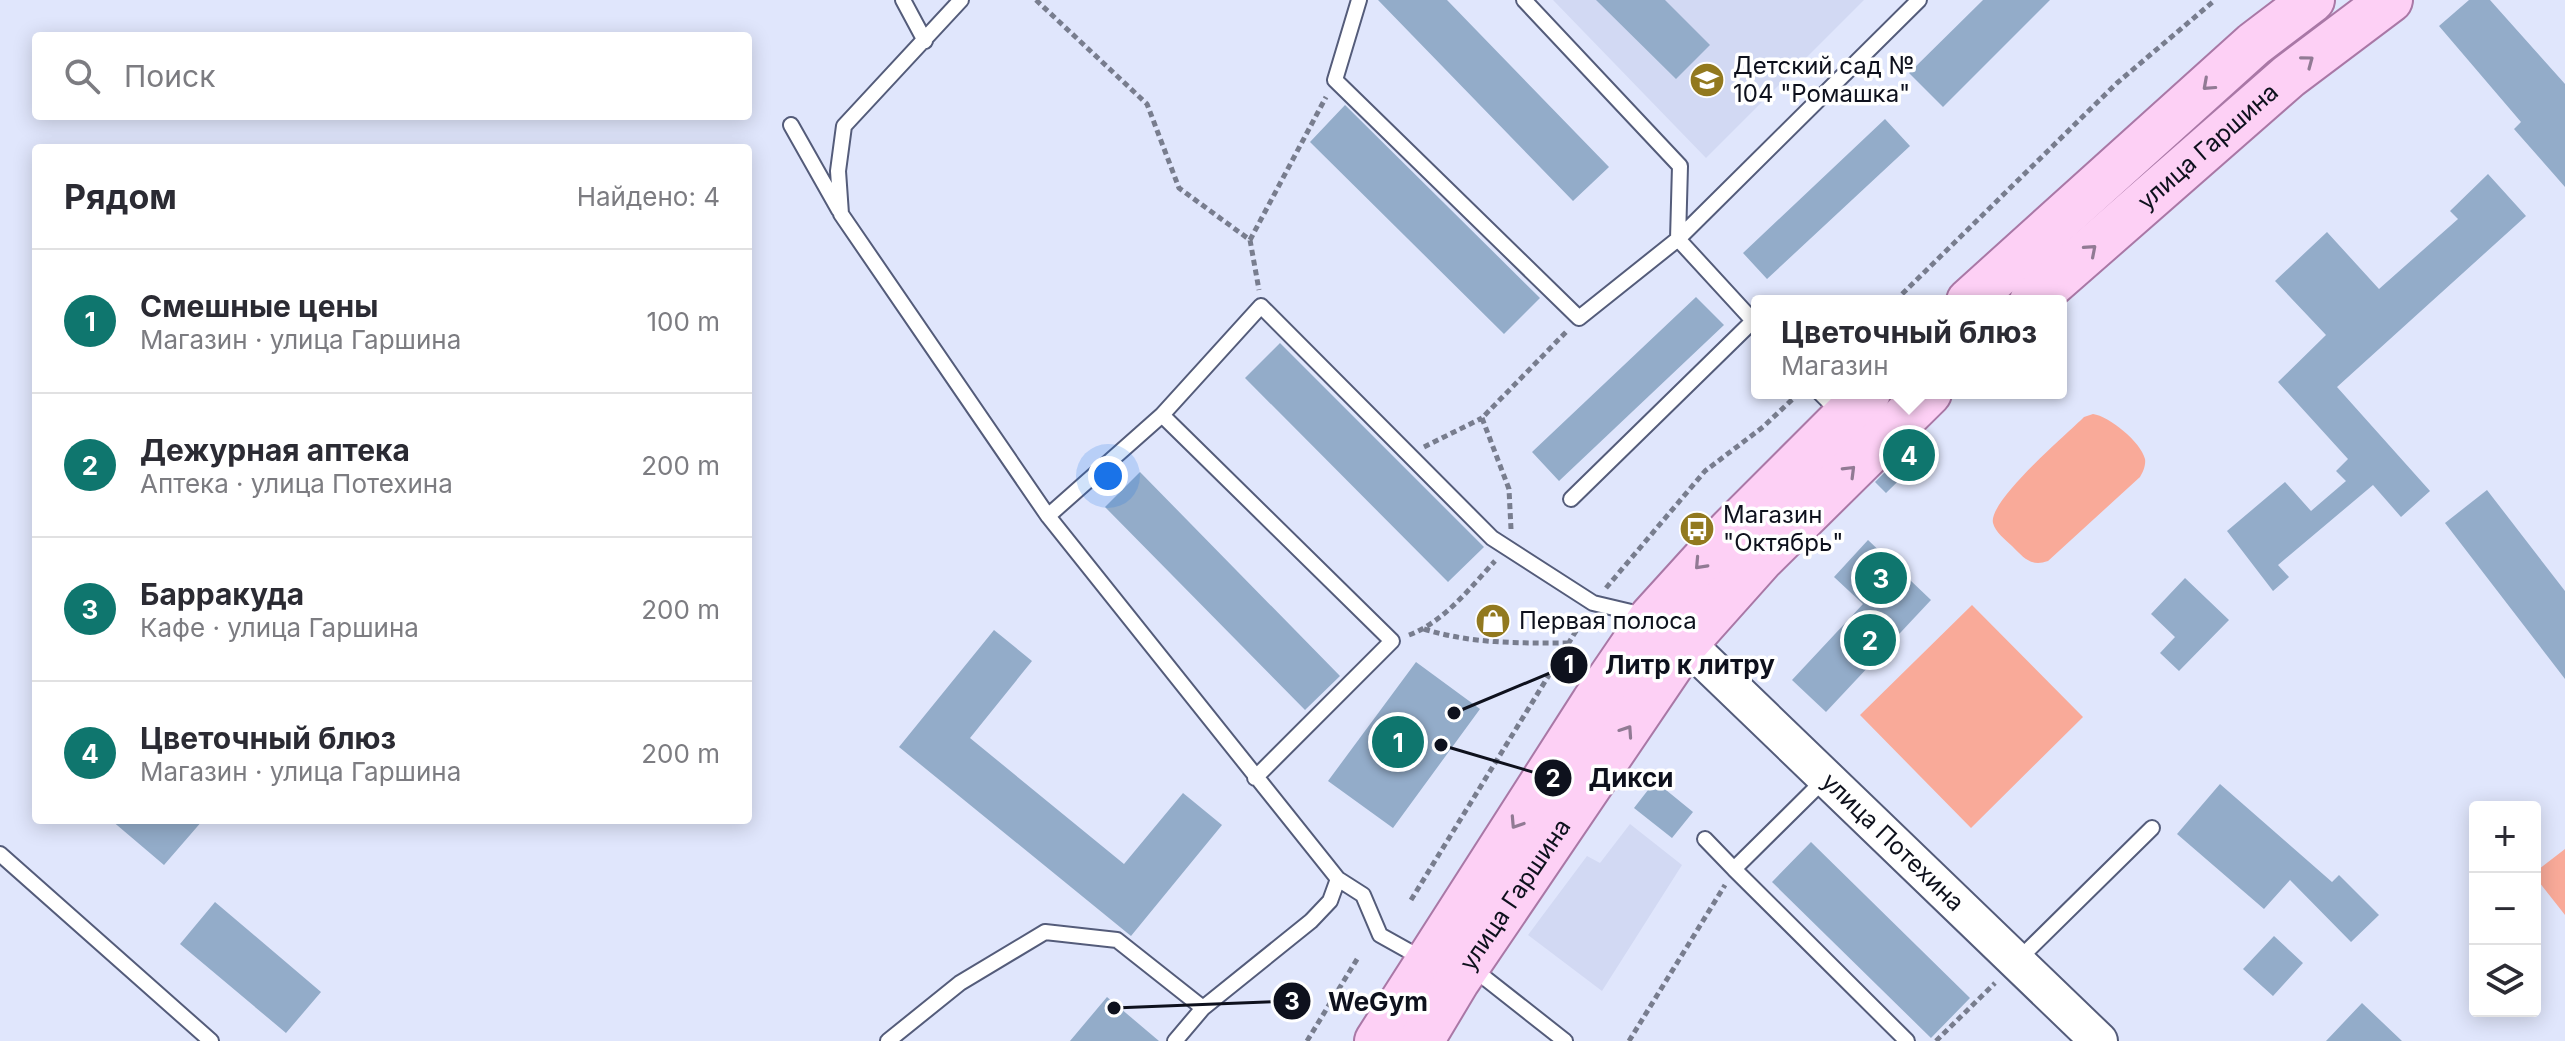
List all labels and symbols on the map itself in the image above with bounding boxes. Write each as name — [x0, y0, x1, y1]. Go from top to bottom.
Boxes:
place label: Детский сад № 104 "Ромашка" — [1733, 51, 1915, 108]
one-way arrow — [2300, 57, 2314, 71]
school or university icon: Детский сад № 104 "Ромашка" — [1688, 61, 1726, 99]
one-way arrow — [2203, 75, 2218, 89]
street label: улица Гаршина — [2132, 77, 2284, 216]
one-way arrow — [2081, 245, 2096, 259]
pin: 4 — [1883, 425, 1935, 485]
your location — [1088, 456, 1128, 496]
one-way arrow — [1841, 466, 1855, 480]
place label: Магазин "Октябрь" — [1723, 500, 1844, 557]
bus stop icon: Магазин "Октябрь" — [1678, 510, 1716, 548]
pin: 3 — [1855, 548, 1907, 608]
one-way arrow — [1695, 554, 1709, 569]
shop icon: Первая полоса — [1474, 602, 1512, 640]
place label: Первая полоса — [1519, 606, 1697, 635]
pin: 2 — [1844, 610, 1896, 670]
callout: Литр к литру — [1549, 640, 1791, 690]
text: Литр к литру — [1605, 649, 1775, 680]
text: 1 — [1564, 650, 1574, 679]
pin: 1 — [1372, 712, 1424, 772]
one-way arrow — [1617, 725, 1632, 739]
callout: Дикси — [1533, 753, 1689, 803]
text: Дикси — [1589, 762, 1673, 793]
text: 2 — [1545, 764, 1561, 793]
street label: улица Потехина — [1816, 767, 1970, 917]
street label: улица Гаршина — [1453, 813, 1577, 976]
one-way arrow — [1511, 814, 1526, 828]
callout: WeGym — [1272, 976, 1444, 1026]
text: WeGym — [1328, 986, 1428, 1017]
text: 3 — [1284, 987, 1300, 1016]

